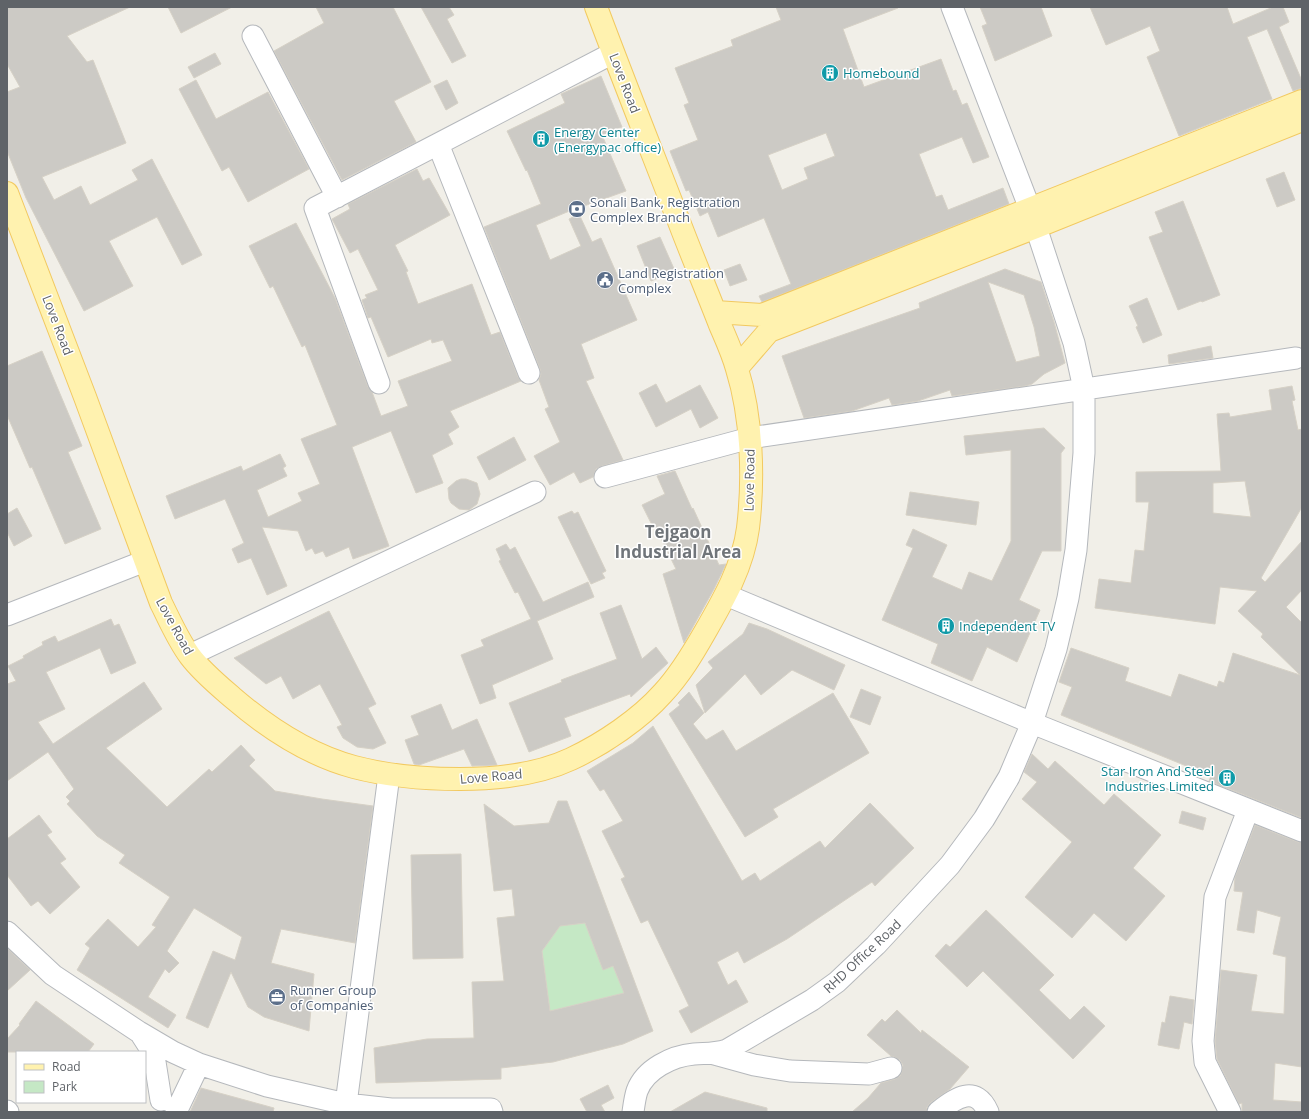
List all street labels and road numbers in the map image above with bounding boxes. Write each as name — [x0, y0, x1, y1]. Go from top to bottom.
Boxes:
street label: Love Road — [605, 50, 645, 116]
street label: Love Road — [38, 292, 78, 358]
street label: Love Road — [739, 448, 759, 512]
street label: Love Road — [152, 594, 198, 658]
street label: Love Road — [459, 764, 523, 788]
street label: RHD Office Road — [819, 915, 905, 997]

